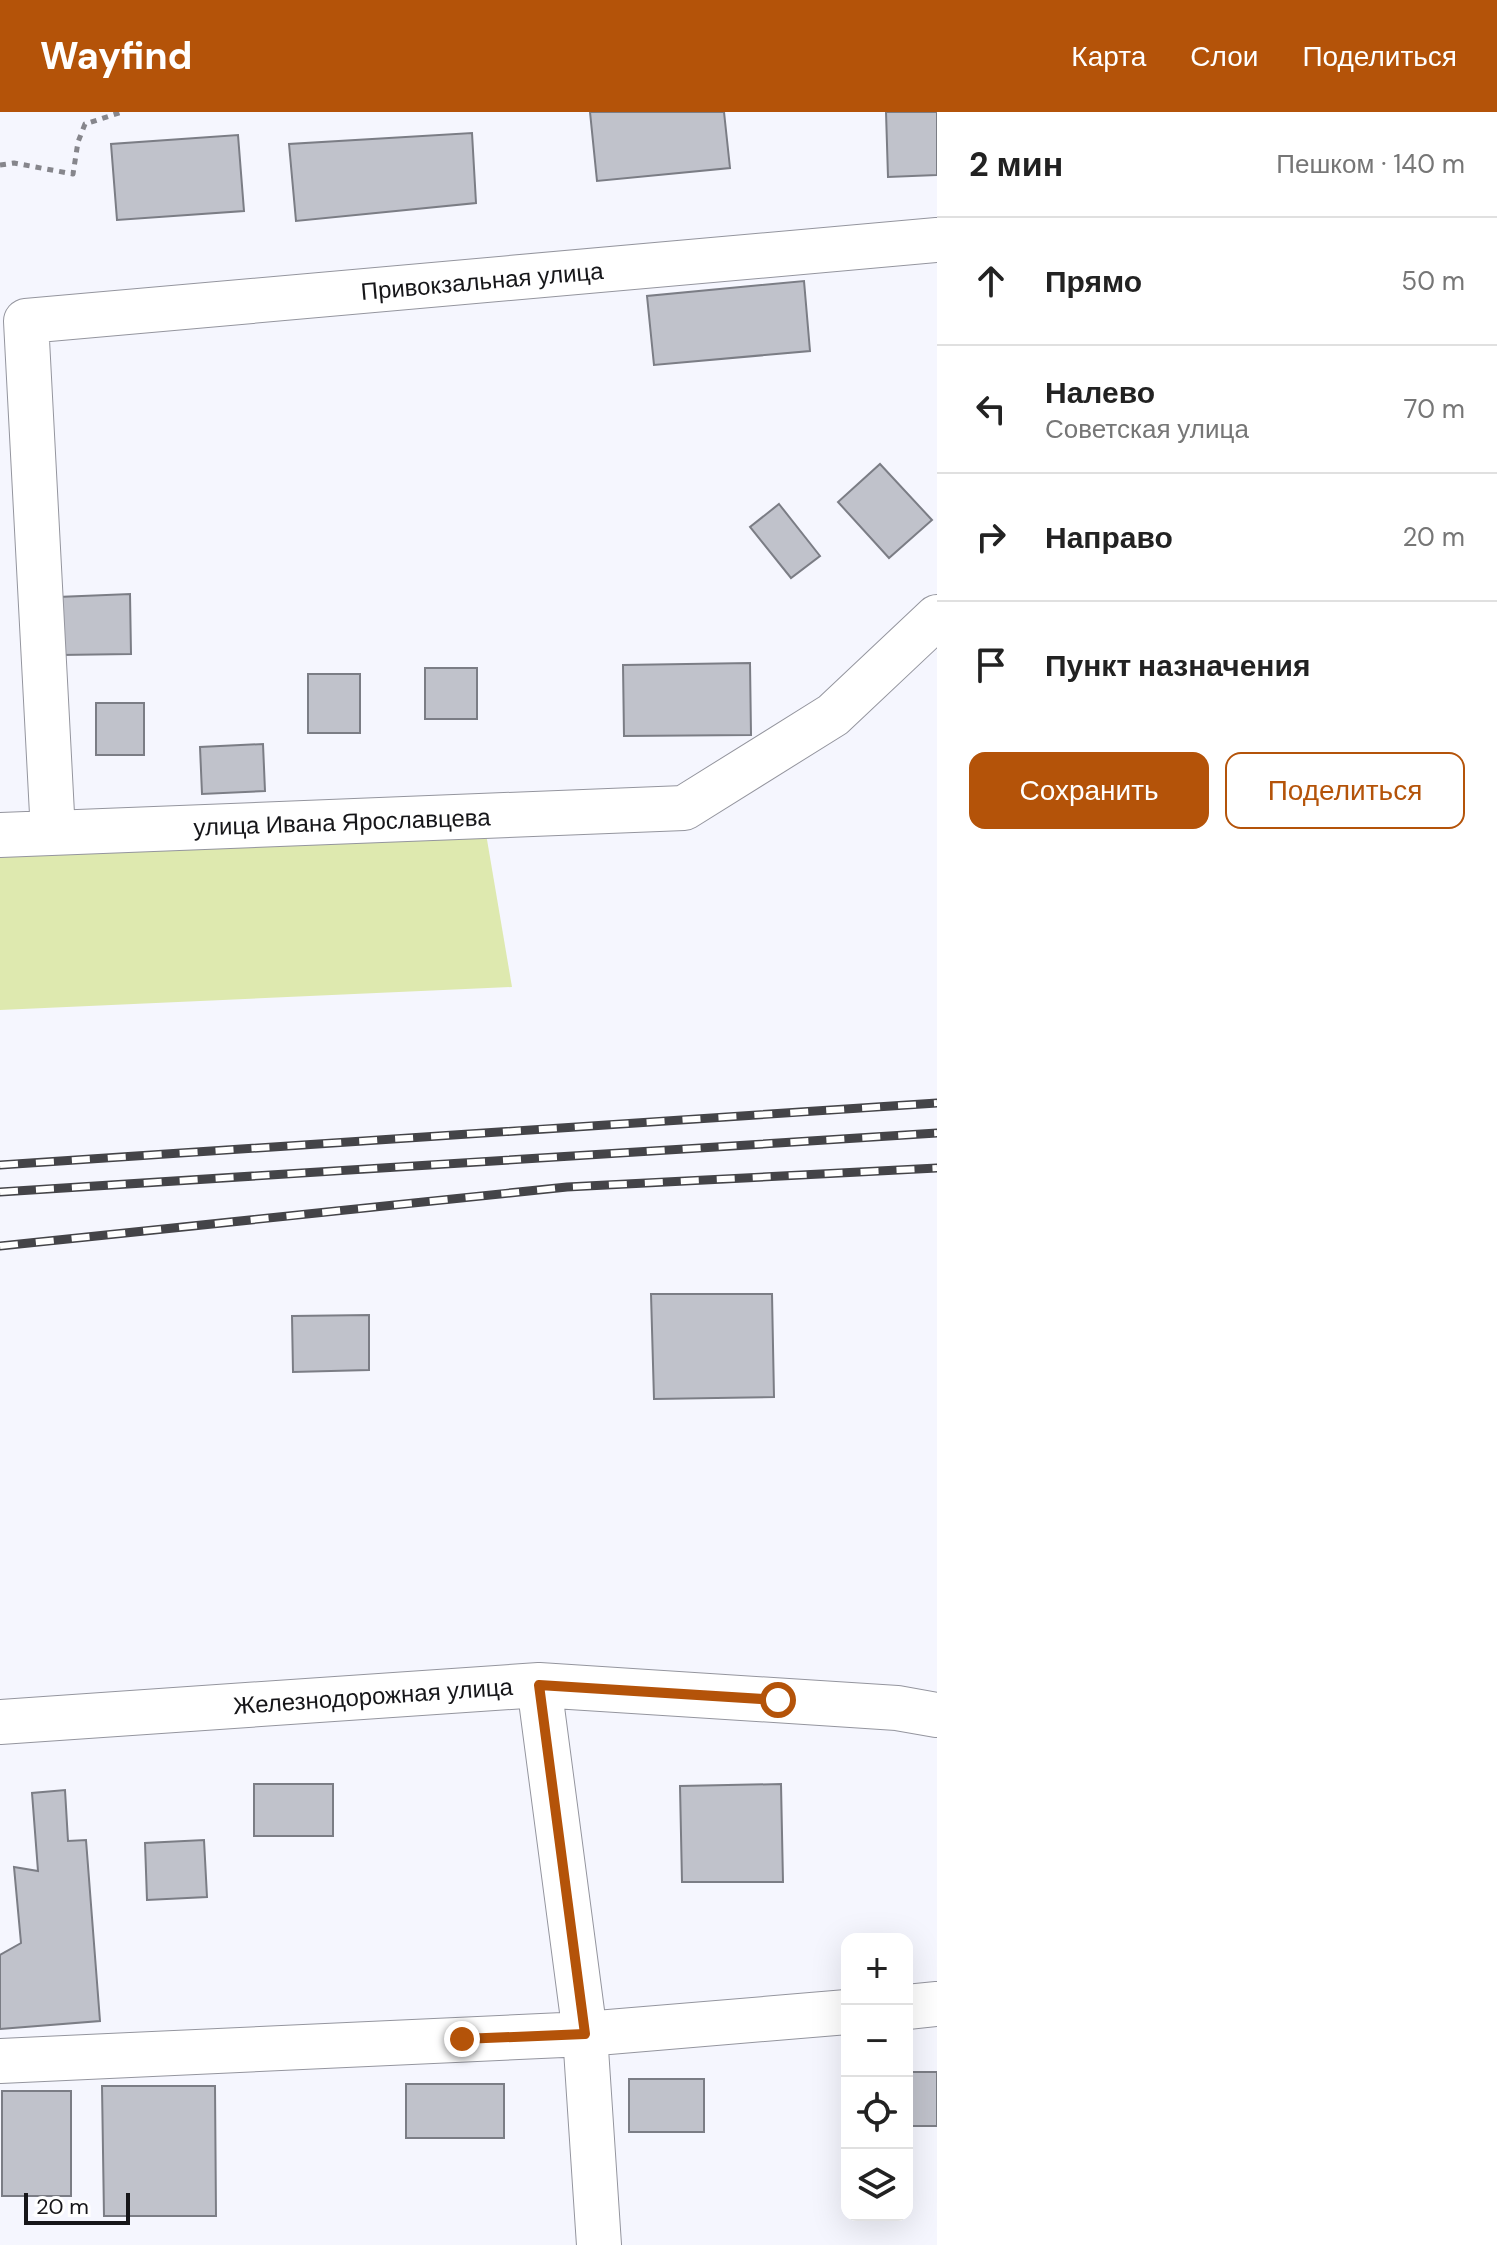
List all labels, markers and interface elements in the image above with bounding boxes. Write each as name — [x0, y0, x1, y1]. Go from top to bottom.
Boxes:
text: Wayfind — [40, 31, 193, 81]
text: Карта — [1071, 38, 1146, 75]
text: Слои — [1190, 38, 1258, 75]
text: Поделиться — [1302, 38, 1457, 75]
text: 2 мин — [969, 142, 1063, 187]
text: Пешком · 140 m — [1276, 147, 1465, 181]
street label: Привокзальная улица — [359, 255, 605, 307]
icon: ahead — [969, 259, 1013, 303]
text: Прямо — [1045, 262, 1142, 301]
text: 50 m — [1401, 264, 1465, 298]
text: Налево — [1045, 373, 1155, 412]
icon: left — [969, 387, 1013, 431]
text: 70 m — [1404, 392, 1465, 426]
text: Советская улица — [1045, 412, 1249, 446]
icon: right — [969, 515, 1013, 559]
text: Направо — [1045, 518, 1173, 557]
text: 20 m — [1402, 520, 1465, 554]
icon: arrive — [969, 643, 1013, 687]
text: Пункт назначения — [1045, 646, 1310, 685]
button: Сохранить — [969, 752, 1209, 829]
button: Поделиться — [1225, 752, 1465, 829]
street label: улица Ивана Ярославцева — [193, 801, 492, 843]
street label: Железнодорожная улица — [232, 1671, 514, 1721]
route start — [760, 1682, 796, 1718]
map controls — [841, 1933, 913, 2221]
button: + — [841, 1933, 913, 2005]
button: − — [841, 2005, 913, 2077]
route end — [444, 2021, 480, 2057]
button: locate — [841, 2077, 913, 2149]
button: layers — [841, 2149, 913, 2221]
scale bar — [24, 2189, 130, 2225]
text: 20 m — [36, 2192, 89, 2221]

